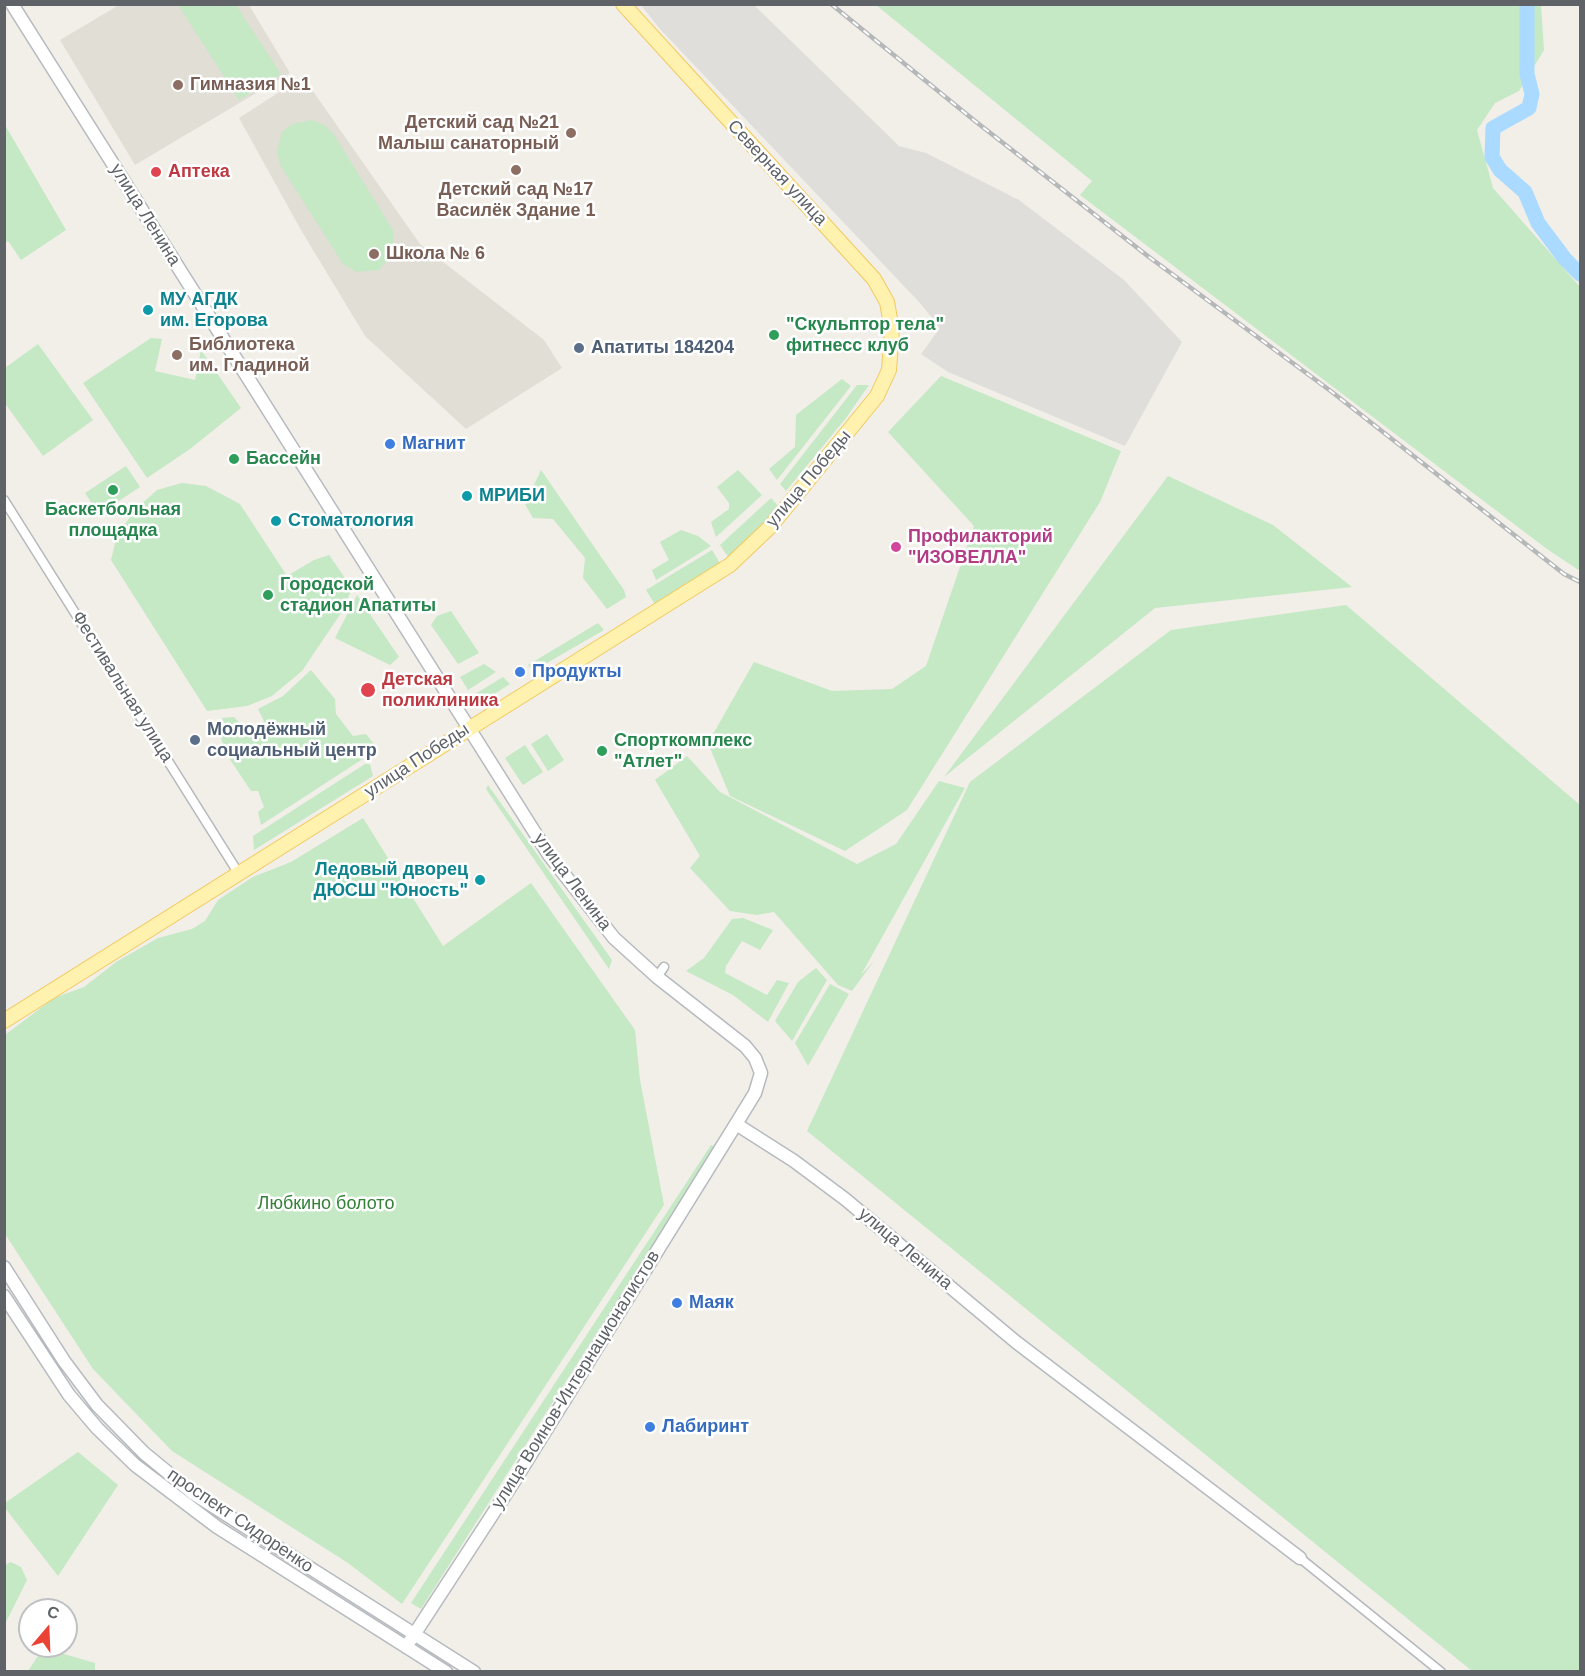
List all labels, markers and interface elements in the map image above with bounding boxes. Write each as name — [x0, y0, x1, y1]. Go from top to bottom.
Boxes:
place label: Гимназия №1 — [190, 74, 311, 96]
marker: Гимназия №1 — [171, 78, 185, 92]
place label: Детский сад №21 Малыш санаторный — [378, 112, 559, 154]
street label: Северная улица — [723, 116, 831, 230]
marker: Детский сад №21 Малыш санаторный — [564, 126, 578, 140]
street label: улица Ленина — [105, 160, 185, 270]
place label: Аптека — [168, 161, 230, 183]
marker: Детский сад №17 Василёк Здание 1 — [509, 163, 523, 177]
marker: Аптека — [149, 165, 163, 179]
place label: Детский сад №17 Василёк Здание 1 — [436, 179, 596, 222]
place label: Школа № 6 — [386, 243, 485, 265]
marker: Школа № 6 — [367, 247, 381, 261]
place label: МУ АГДК им. Егорова — [160, 289, 267, 332]
marker: МУ АГДК им. Егорова — [141, 303, 155, 317]
place label: "Скульптор тела" фитнесс клуб — [786, 314, 944, 356]
marker: "Скульптор тела" фитнесс клуб — [767, 328, 781, 342]
place label: Библиотека им. Гладиной — [189, 334, 310, 376]
place label: Апатиты 184204 — [591, 337, 734, 359]
marker: Апатиты 184204 — [572, 341, 586, 355]
marker: Библиотека им. Гладиной — [170, 348, 184, 362]
street label: улица Победы — [762, 426, 856, 532]
place label: Магнит — [402, 433, 465, 455]
marker: Магнит — [383, 437, 397, 451]
place label: Бассейн — [246, 448, 321, 470]
marker: Бассейн — [227, 452, 241, 466]
marker: Баскетбольная площадка — [106, 483, 120, 497]
place label: МРИБИ — [479, 485, 545, 507]
marker: МРИБИ — [460, 489, 474, 503]
place label: Баскетбольная площадка — [45, 499, 181, 542]
place label: Стоматология — [288, 510, 414, 532]
marker: Стоматология — [269, 514, 283, 528]
place label: Профилакторий "ИЗОВЕЛЛА" — [908, 526, 1053, 568]
marker: Профилакторий "ИЗОВЕЛЛА" — [889, 540, 903, 554]
place label: Городской стадион Апатиты — [280, 574, 436, 616]
marker: Городской стадион Апатиты — [261, 588, 275, 602]
street label: Фестивальная улица — [67, 607, 177, 767]
place label: Продукты — [532, 661, 622, 683]
marker: Продукты — [513, 665, 527, 679]
place label: Детская поликлиника — [382, 669, 499, 712]
marker: Детская поликлиника — [359, 681, 377, 699]
place label: Молодёжный социальный центр — [207, 719, 377, 762]
street label: улица Победы — [361, 719, 473, 803]
place label: Спорткомплекс "Атлет" — [614, 730, 752, 772]
marker: Молодёжный социальный центр — [188, 733, 202, 747]
marker: Спорткомплекс "Атлет" — [595, 744, 609, 758]
street label: улица Ленина — [528, 829, 616, 935]
place label: Ледовый дворец ДЮСШ "Юность" — [314, 859, 468, 902]
marker: Ледовый дворец ДЮСШ "Юность" — [473, 873, 487, 887]
park label: Любкино болото — [258, 1193, 394, 1215]
street label: улица Ленина — [854, 1203, 956, 1295]
street label: улица Воинов-Интернационалистов — [487, 1247, 665, 1513]
place label: Маяк — [689, 1292, 734, 1314]
marker: Маяк — [670, 1296, 684, 1310]
place label: Лабиринт — [662, 1416, 749, 1438]
marker: Лабиринт — [643, 1420, 657, 1434]
street label: проспект Сидоренко — [163, 1464, 317, 1578]
north arrow — [18, 1598, 78, 1658]
text: С — [45, 1602, 62, 1622]

